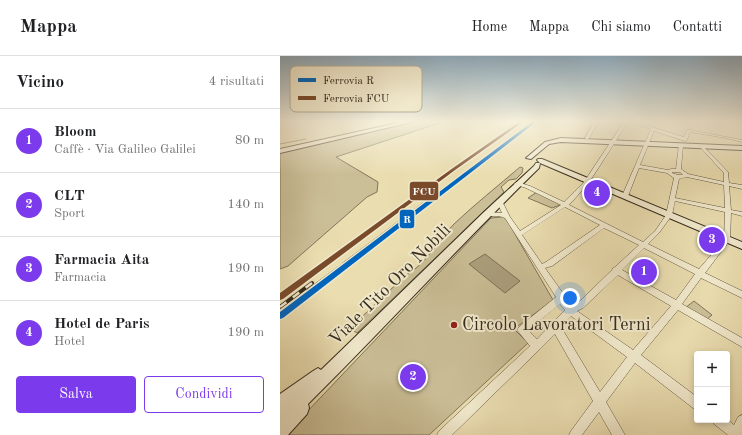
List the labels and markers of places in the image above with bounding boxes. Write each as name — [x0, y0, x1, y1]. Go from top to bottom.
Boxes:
pin: 4 — [584, 178, 610, 208]
pin: 3 — [699, 225, 725, 255]
pin: 1 — [631, 257, 657, 287]
place label: Circolo Lavoratori Terni — [462, 316, 651, 334]
marker: Circolo Lavoratori Terni — [449, 320, 459, 330]
pin: 2 — [400, 362, 426, 392]

